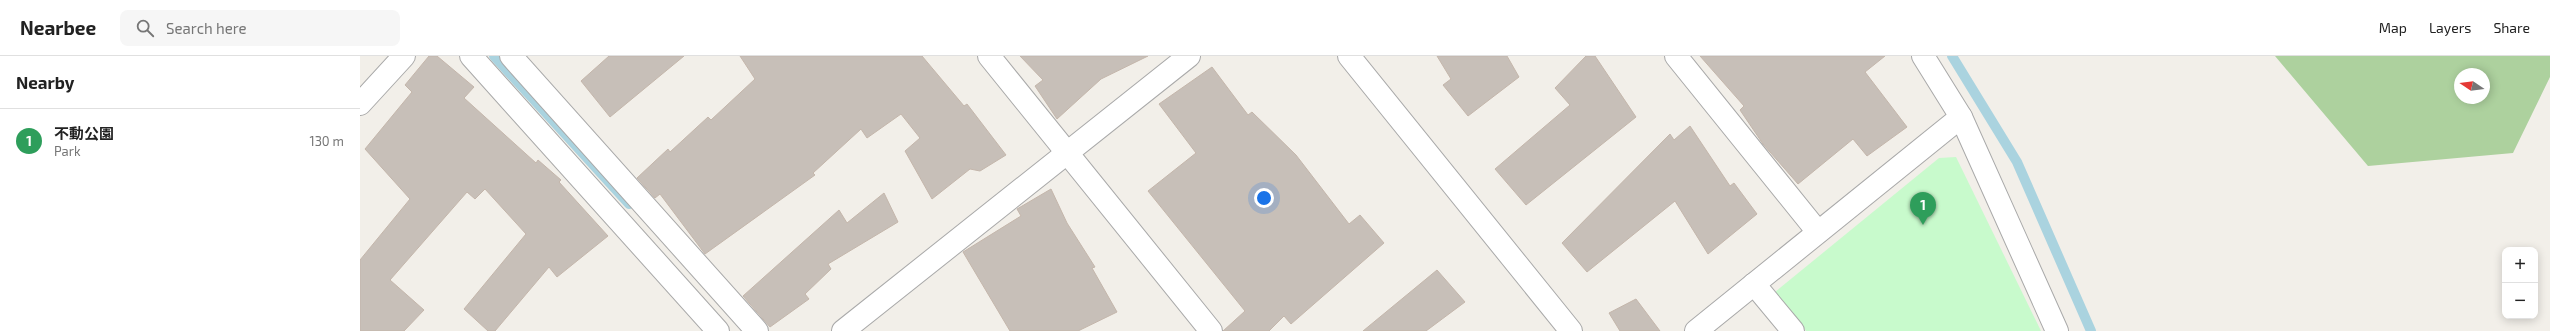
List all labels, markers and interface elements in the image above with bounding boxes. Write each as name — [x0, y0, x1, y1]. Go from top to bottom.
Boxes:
search box — [120, 10, 400, 46]
text: Nearbee — [20, 16, 96, 39]
icon: search — [134, 17, 156, 39]
text: Search here — [166, 19, 247, 37]
text: Map — [2379, 19, 2407, 36]
text: Layers — [2429, 19, 2471, 36]
text: Share — [2493, 19, 2530, 36]
north arrow — [2454, 68, 2490, 104]
text: Nearby — [16, 72, 74, 92]
text: 不動公園 — [54, 124, 114, 142]
text: 1 — [26, 133, 32, 149]
text: 130 m — [309, 133, 344, 149]
text: Park — [54, 143, 81, 159]
your location — [1254, 188, 1274, 208]
pin: 1 — [1910, 192, 1936, 225]
map controls — [2502, 247, 2538, 319]
button: + — [2502, 247, 2538, 283]
button: − — [2502, 283, 2538, 319]

